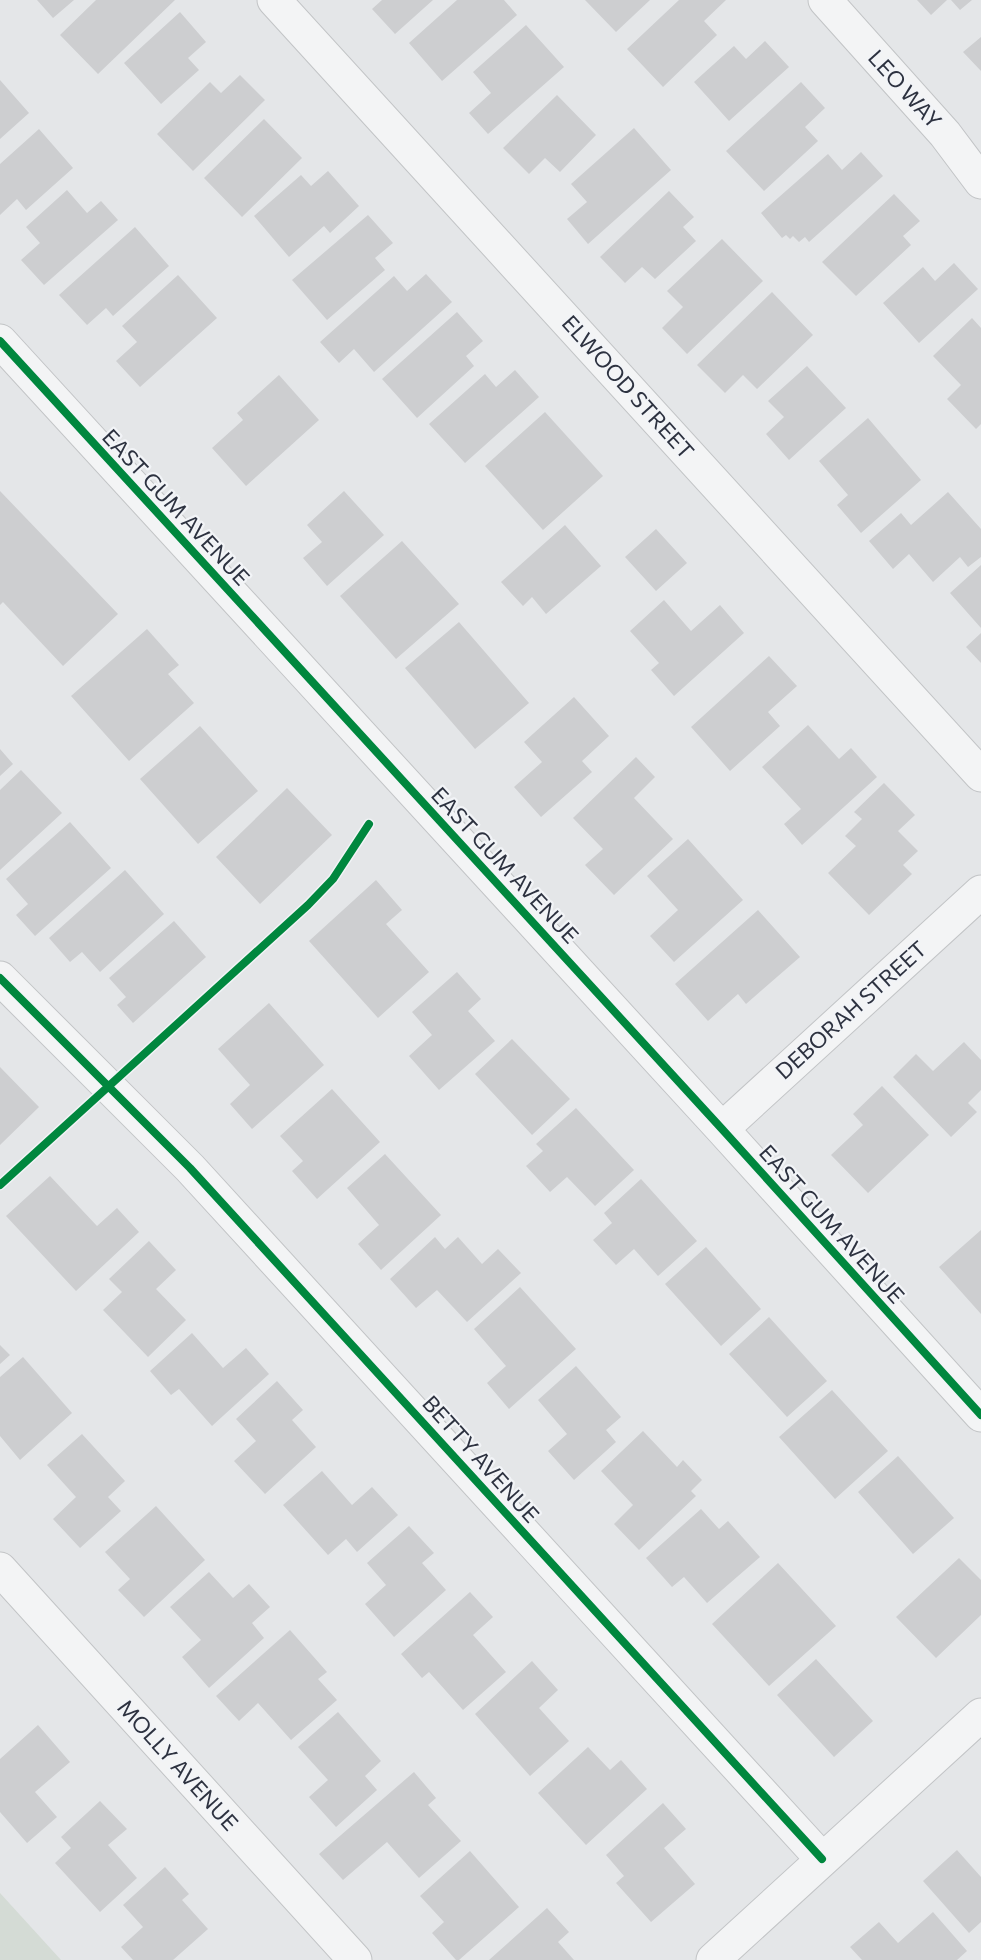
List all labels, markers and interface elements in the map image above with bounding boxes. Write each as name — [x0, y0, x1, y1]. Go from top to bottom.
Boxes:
street label: LEO WAY — [863, 44, 948, 133]
street label: ELWOOD STREET — [557, 309, 700, 464]
street label: EAST GUM AVENUE — [97, 423, 256, 590]
street label: EAST GUM AVENUE — [426, 781, 585, 948]
street label: DEBORAH STREET — [770, 935, 932, 1084]
street label: EAST GUM AVENUE — [754, 1139, 911, 1308]
street label: BETTY AVENUE — [417, 1390, 545, 1528]
street label: MOLLY AVENUE — [112, 1693, 244, 1836]

